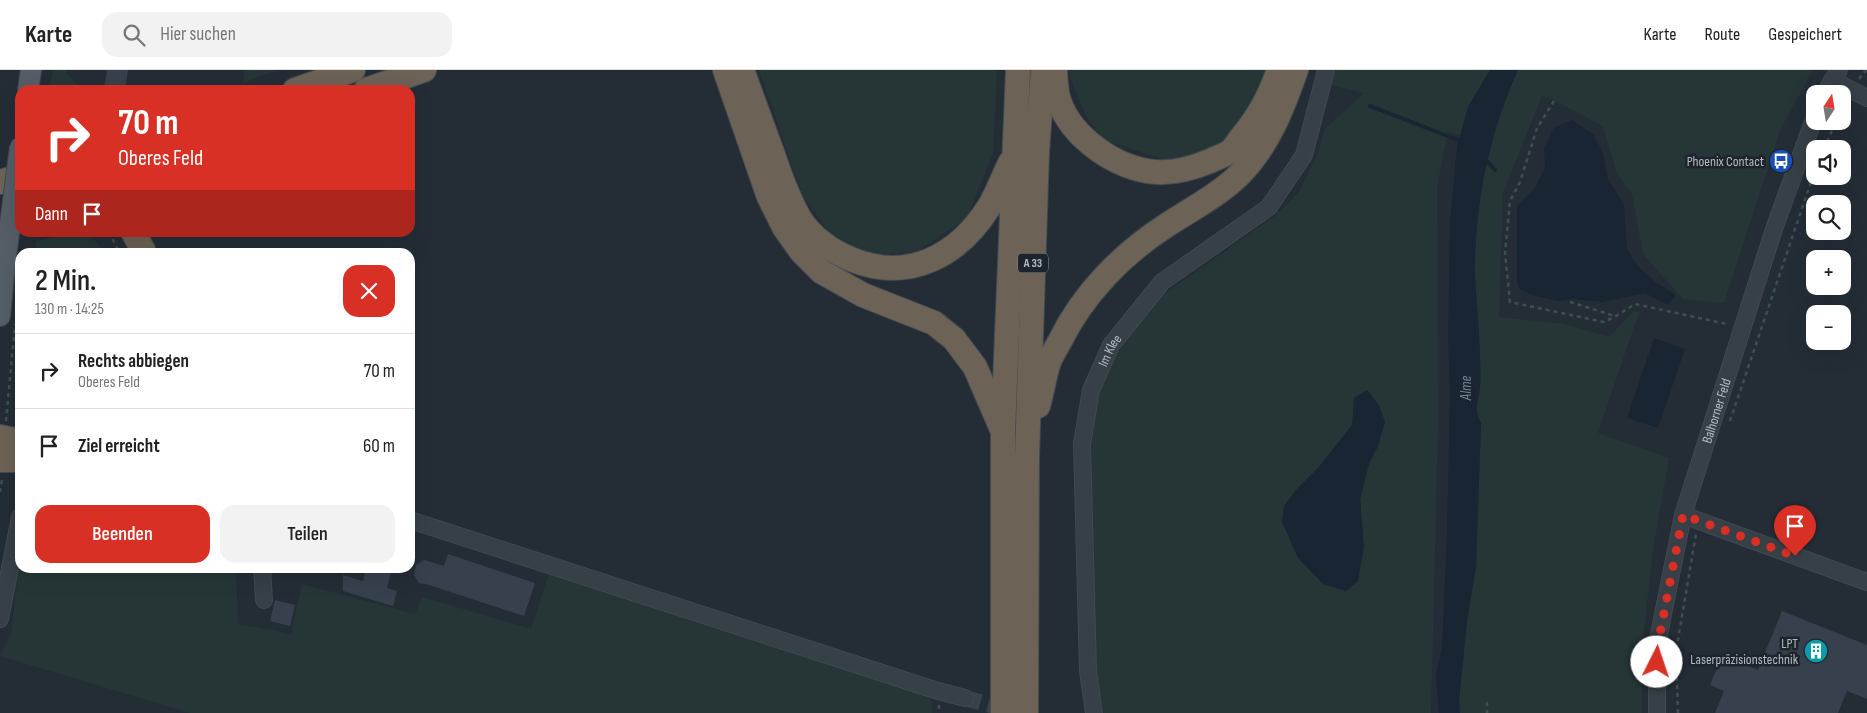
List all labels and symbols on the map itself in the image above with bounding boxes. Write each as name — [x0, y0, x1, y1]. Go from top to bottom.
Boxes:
north arrow — [1806, 85, 1851, 130]
bus stop icon: Phoenix Contact — [1768, 148, 1794, 174]
place label: Phoenix Contact — [1687, 153, 1764, 170]
road number: A 33 — [1018, 254, 1048, 272]
street label: Im Klee — [1094, 331, 1125, 369]
water label: Alme — [1457, 376, 1476, 401]
street label: Balhorner Feld — [1698, 376, 1735, 445]
pin — [1774, 505, 1816, 556]
position arrow — [1630, 635, 1682, 687]
place label: LPT Laserpräzisionstechnik — [1690, 635, 1799, 668]
building icon: LPT Laserpräzisionstechnik — [1803, 638, 1829, 664]

